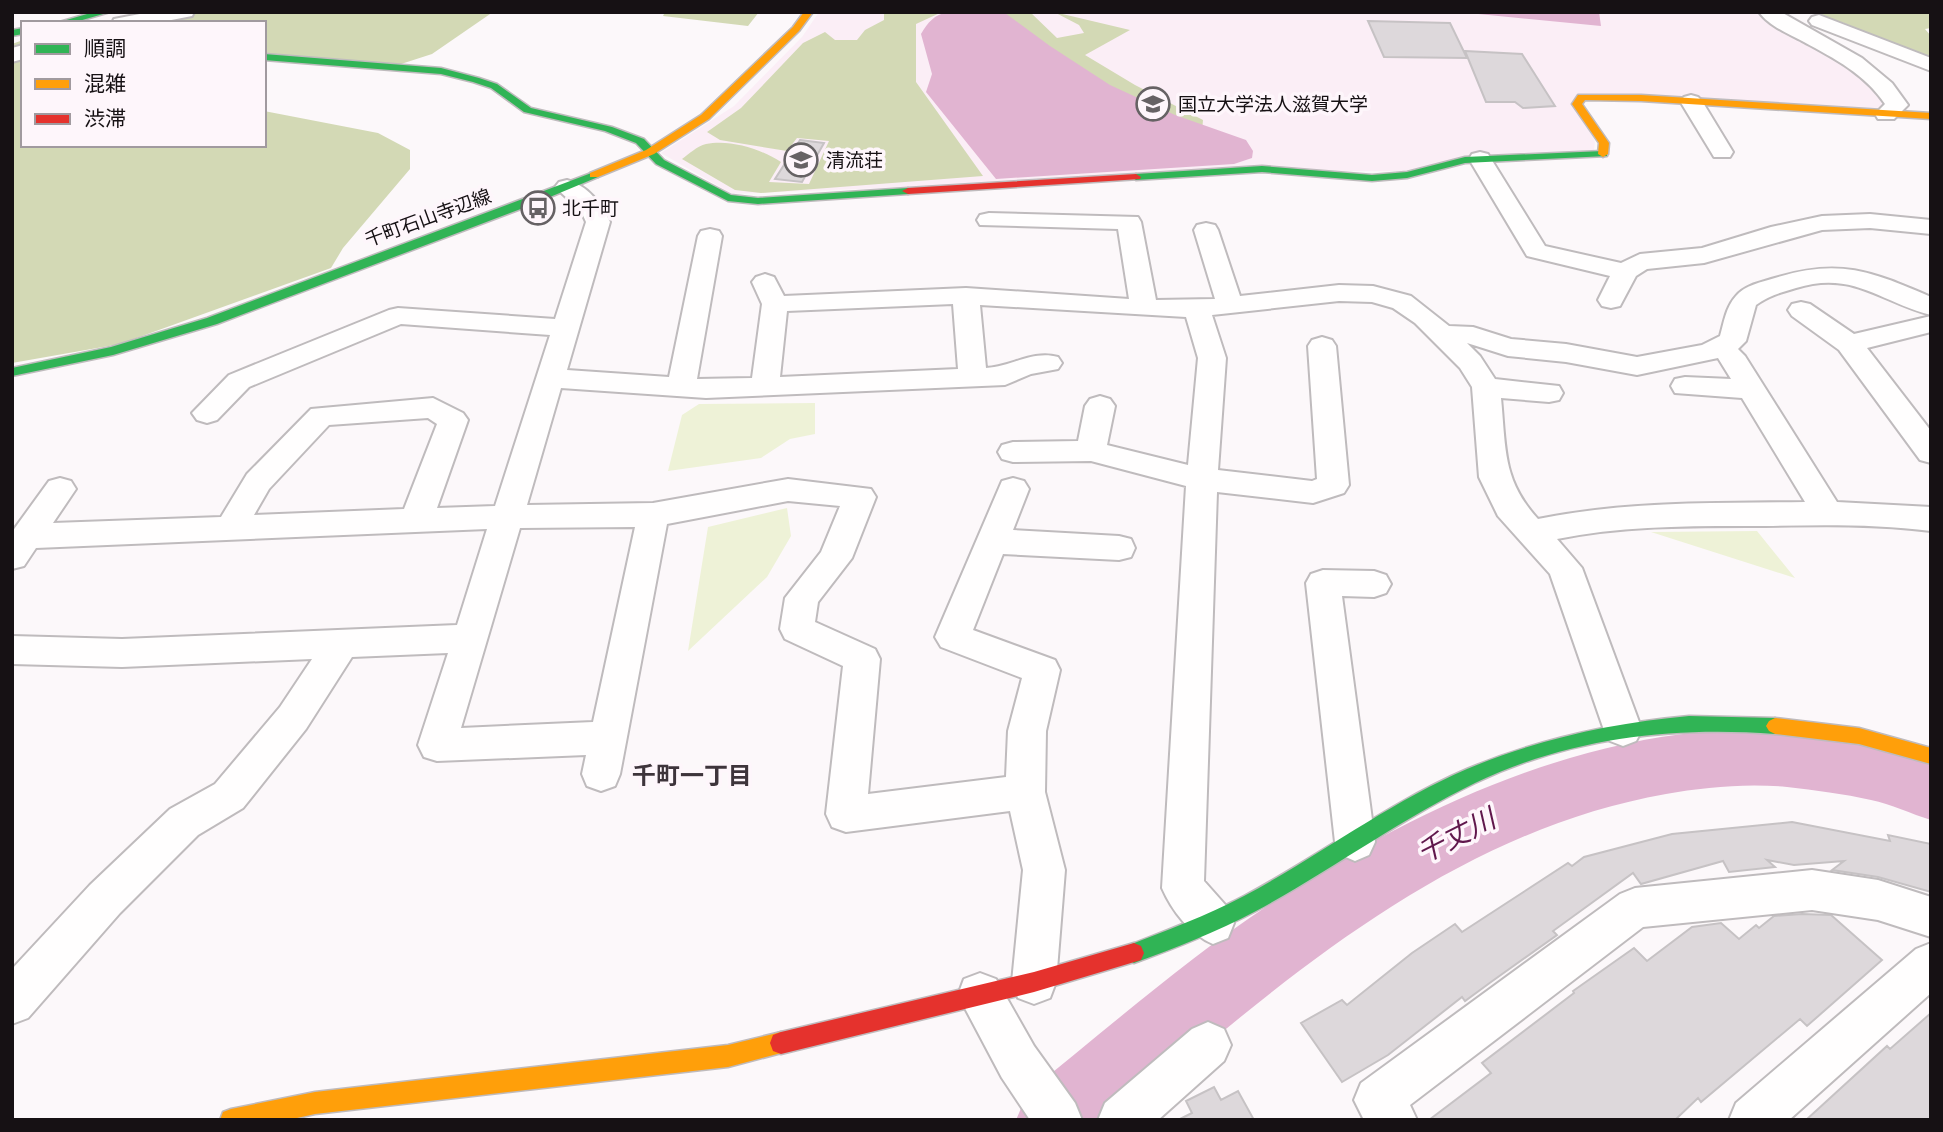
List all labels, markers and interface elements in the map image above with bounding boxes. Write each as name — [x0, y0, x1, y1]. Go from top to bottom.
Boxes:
legend — [21, 21, 266, 147]
text: 順調 — [84, 36, 126, 62]
text: 混雑 — [84, 71, 126, 97]
school or university icon: 国立大学法人滋賀大学 — [1134, 85, 1172, 123]
place label: 国立大学法人滋賀大学 — [1178, 93, 1368, 116]
text: 渋滞 — [84, 106, 126, 132]
school or university icon: 清流荘 — [782, 141, 820, 179]
place label: 清流荘 — [826, 149, 883, 172]
street label: 千町石山寺辺線 — [362, 184, 494, 252]
bus stop icon: 北千町 — [519, 189, 557, 227]
place label: 北千町 — [562, 197, 619, 220]
district label: 千町一丁目 — [632, 762, 752, 790]
water label: 千丈川 — [1411, 801, 1504, 870]

